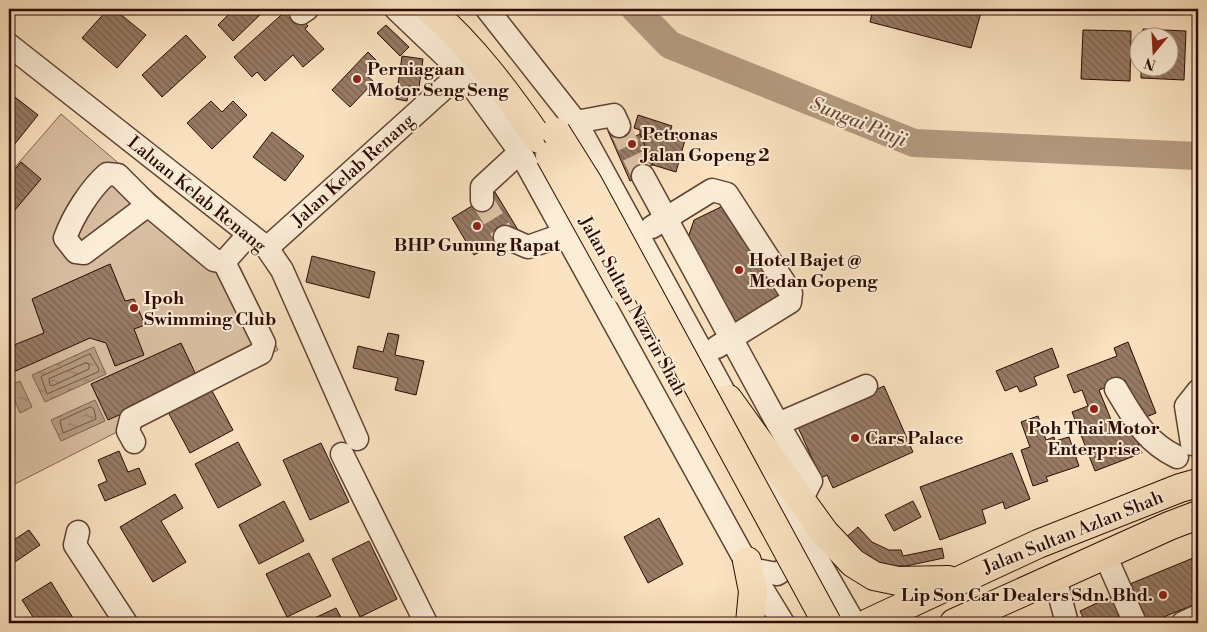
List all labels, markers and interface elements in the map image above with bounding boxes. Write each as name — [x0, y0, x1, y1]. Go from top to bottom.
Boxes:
north arrow — [1130, 28, 1180, 78]
text: N — [1142, 53, 1158, 74]
place label: Perniagaan Motor Seng Seng — [367, 58, 509, 102]
marker: Perniagaan Motor Seng Seng — [351, 73, 363, 85]
water label: Sungai Pinji — [807, 92, 911, 152]
street label: Jalan Kelab Renang — [286, 109, 420, 232]
place label: Petronas Jalan Gopeng 2 — [639, 123, 770, 167]
street label: Laluan Kelab Renang — [123, 131, 271, 258]
marker: Petronas Jalan Gopeng 2 — [626, 138, 638, 150]
street label: Jalan Sultan Nazrin Shah — [573, 211, 692, 400]
marker: BHP Gunung Rapat — [471, 220, 483, 232]
place label: BHP Gunung Rapat — [394, 234, 561, 257]
place label: Hotel Bajet @ Medan Gopeng — [749, 249, 878, 293]
marker: Hotel Bajet @ Medan Gopeng — [733, 264, 745, 276]
place label: Ipoh Swimming Club — [144, 287, 276, 331]
marker: Ipoh Swimming Club — [128, 302, 140, 314]
marker: Poh Thai Motor Enterprise — [1088, 403, 1100, 415]
place label: Poh Thai Motor Enterprise — [1028, 417, 1160, 461]
place label: Cars Palace — [865, 427, 964, 450]
marker: Cars Palace — [849, 432, 861, 444]
street label: Jalan Sultan Azlan Shah — [979, 486, 1167, 580]
place label: Lip Son Car Dealers Sdn. Bhd. — [901, 584, 1153, 607]
marker: Lip Son Car Dealers Sdn. Bhd. — [1157, 589, 1169, 601]

